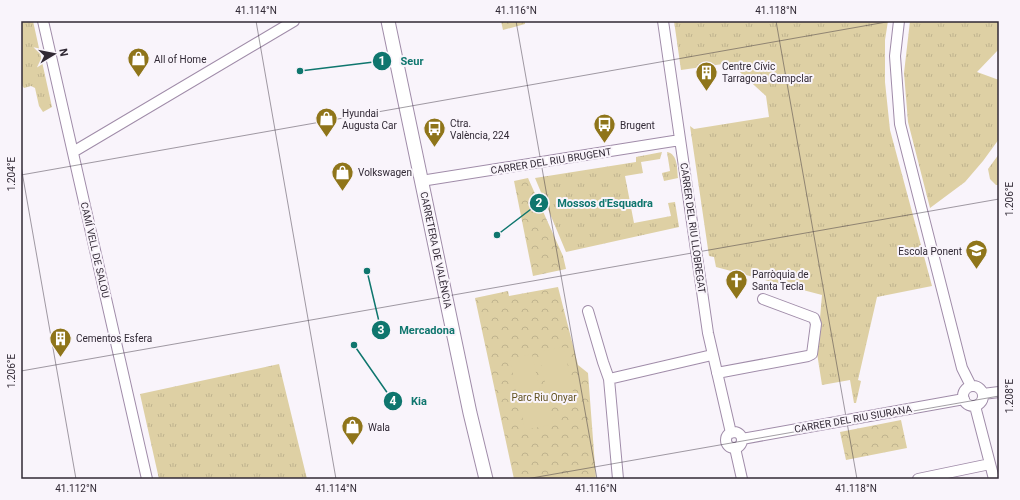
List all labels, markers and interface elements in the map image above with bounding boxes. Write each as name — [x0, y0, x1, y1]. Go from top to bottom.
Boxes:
text: 41.114°N — [235, 5, 277, 16]
text: 41.116°N — [495, 5, 537, 16]
text: 41.118°N — [755, 5, 797, 16]
north arrow — [34, 34, 74, 74]
shop icon: All of Home — [125, 46, 151, 79]
text: N — [56, 47, 70, 58]
callout: Seur — [372, 50, 431, 73]
place label: All of Home — [154, 54, 206, 65]
text: 1 — [379, 54, 385, 68]
text: Seur — [401, 55, 423, 68]
building icon: Centre Cívic Tarragona Campclar — [693, 59, 719, 92]
place label: Centre Cívic Tarragona Campclar — [722, 61, 813, 84]
shop icon: Hyundai Augusta Car — [314, 106, 340, 139]
place label: Hyundai Augusta Car — [342, 108, 397, 131]
bus stop icon: Brugent — [591, 112, 617, 145]
bus stop icon: Ctra. València, 224 — [422, 116, 448, 149]
place label: Ctra. València, 224 — [450, 118, 510, 141]
place label: Brugent — [620, 120, 655, 131]
street label: CARRER DEL RIU BRUGENT — [490, 146, 612, 176]
text: 1.204°E — [6, 156, 17, 191]
shop icon: Volkswagen — [329, 159, 355, 192]
street label: CARRER DEL RIU LLOBREGAT — [678, 162, 708, 294]
place label: Volkswagen — [358, 167, 412, 178]
text: 1.206°E — [1004, 181, 1015, 216]
street label: CARRETERA DE VALÈNCIA — [418, 190, 455, 310]
callout: Mossos d'Esquadra — [529, 191, 661, 214]
text: 2 — [536, 196, 543, 210]
text: Mossos d'Esquadra — [557, 197, 653, 210]
street label: CAMÍ VELL DE SALOU — [79, 201, 112, 299]
school or university icon: Escola Ponent — [964, 238, 990, 271]
place label: Escola Ponent — [898, 246, 962, 257]
church icon: Parròquia de Santa Tecla — [724, 267, 750, 300]
place label: Parròquia de Santa Tecla — [752, 269, 809, 292]
callout: Mercadona — [371, 318, 463, 341]
text: 3 — [378, 323, 385, 337]
text: Mercadona — [399, 324, 455, 337]
building icon: Cementos Esfera — [47, 325, 73, 358]
place label: Cementos Esfera — [76, 333, 152, 344]
text: 1.206°E — [6, 353, 17, 388]
text: 1.208°E — [1004, 378, 1015, 413]
callout: Kia — [383, 390, 435, 413]
park label: Parc Riu Onyar — [511, 392, 577, 403]
text: 4 — [390, 394, 397, 408]
text: Kia — [411, 395, 427, 408]
street label: CARRER DEL RIU SIURANA — [793, 403, 913, 435]
shop icon: Wala — [340, 414, 366, 447]
place label: Wala — [368, 422, 390, 433]
text: 41.112°N — [55, 483, 97, 494]
text: 41.114°N — [315, 483, 357, 494]
text: 41.116°N — [575, 483, 617, 494]
text: 41.118°N — [835, 483, 877, 494]

